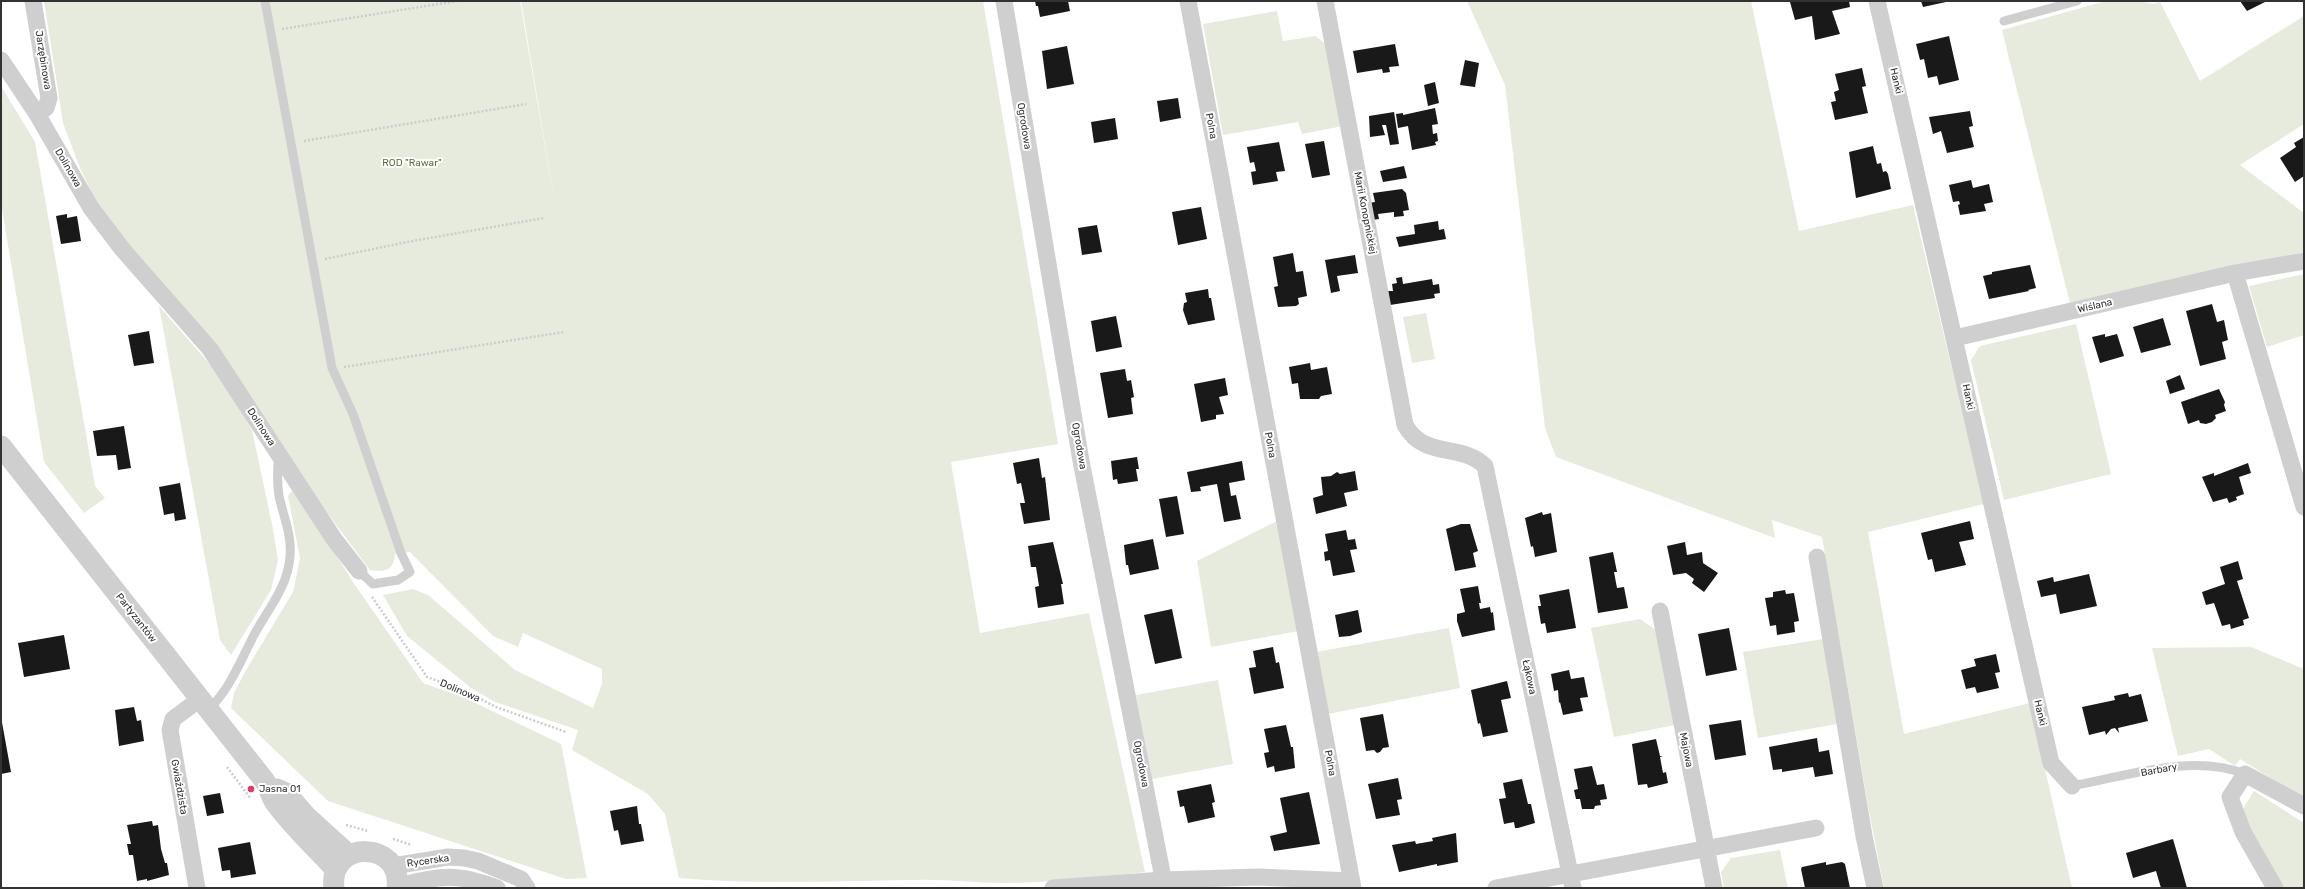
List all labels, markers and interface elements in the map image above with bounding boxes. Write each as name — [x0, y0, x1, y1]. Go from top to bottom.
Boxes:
street label: Jarzębinowa — [32, 30, 54, 90]
street label: Hanki — [1887, 67, 1905, 95]
street label: Ogrodowa — [1014, 102, 1034, 150]
street label: Polna — [1203, 112, 1219, 140]
street label: Dolinowa — [52, 147, 84, 189]
park label: ROD "Rawar" — [382, 157, 442, 169]
street label: Marii Konopnickiej — [1351, 171, 1379, 255]
street label: Wiślana — [2077, 296, 2113, 316]
street label: Hanki — [1959, 383, 1977, 411]
street label: Dolinowa — [244, 406, 278, 448]
street label: Ogrodowa — [1069, 422, 1089, 470]
street label: Polna — [1262, 431, 1278, 459]
street label: Partyzantów — [113, 591, 159, 645]
street label: Łąkowa — [1519, 659, 1539, 695]
street label: Dolinowa — [438, 677, 482, 705]
street label: Hanki — [2031, 699, 2049, 727]
street label: Majowa — [1677, 732, 1695, 768]
street label: Ogrodowa — [1131, 740, 1151, 788]
street label: Polna — [1322, 749, 1338, 777]
street label: Gwiaździsta — [168, 758, 190, 816]
street label: Barbary — [2140, 761, 2178, 779]
place label: Jasna 01 — [259, 783, 301, 795]
marker: Jasna 01 — [246, 784, 256, 794]
street label: Rycerska — [406, 852, 450, 870]

